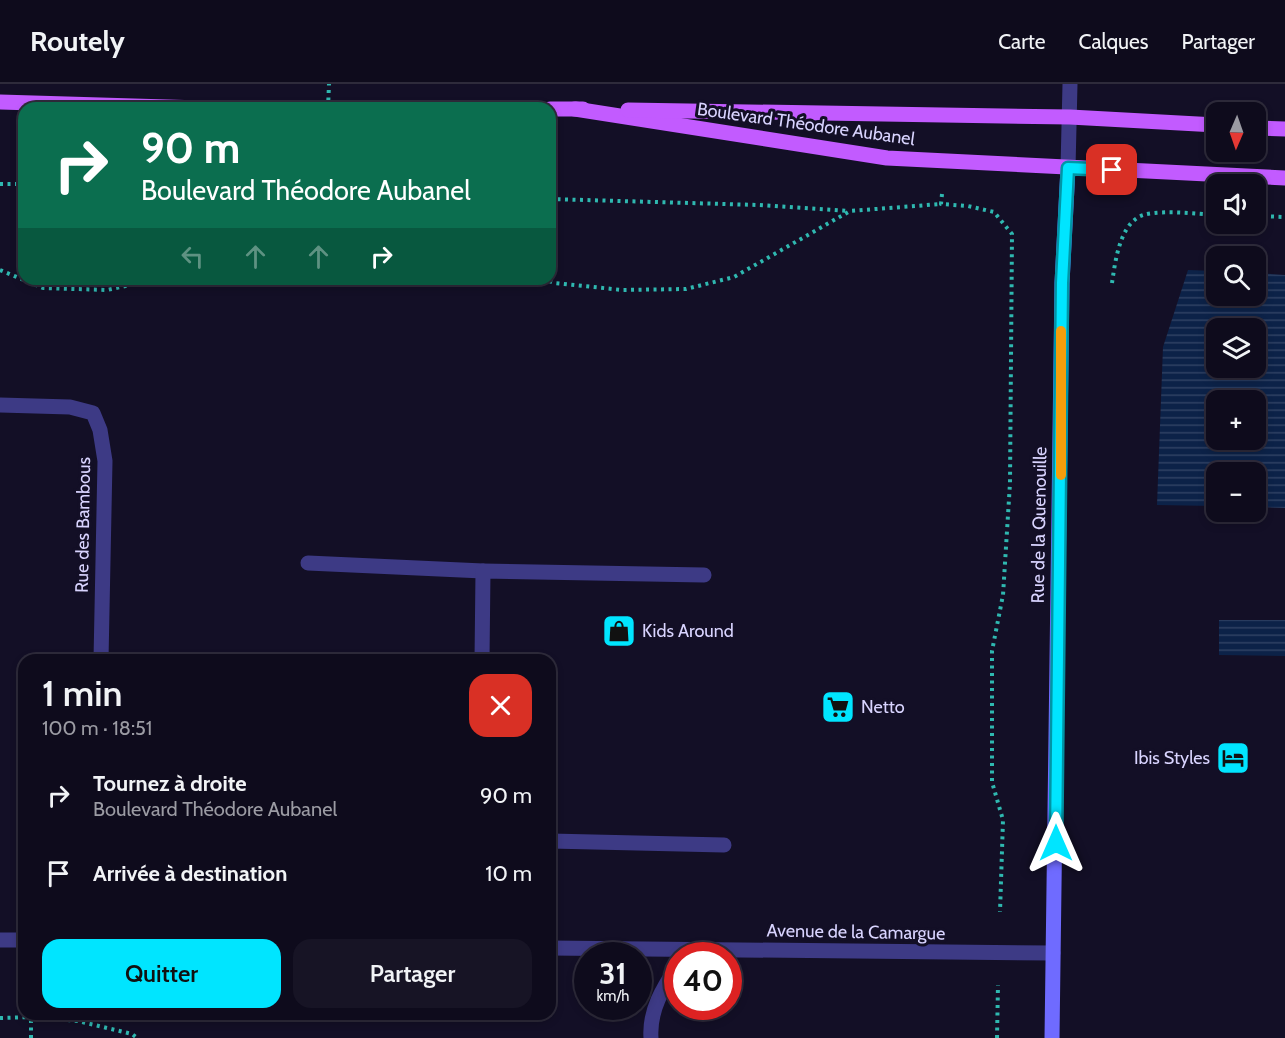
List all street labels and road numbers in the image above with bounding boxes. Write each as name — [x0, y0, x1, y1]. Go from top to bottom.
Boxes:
street label: Boulevard Théodore Aubanel — [696, 98, 917, 150]
street label: Rue de la Quenouille — [1027, 446, 1051, 604]
street label: Rue des Bambous — [71, 457, 95, 593]
street label: Avenue de la Camargue — [766, 919, 946, 945]

